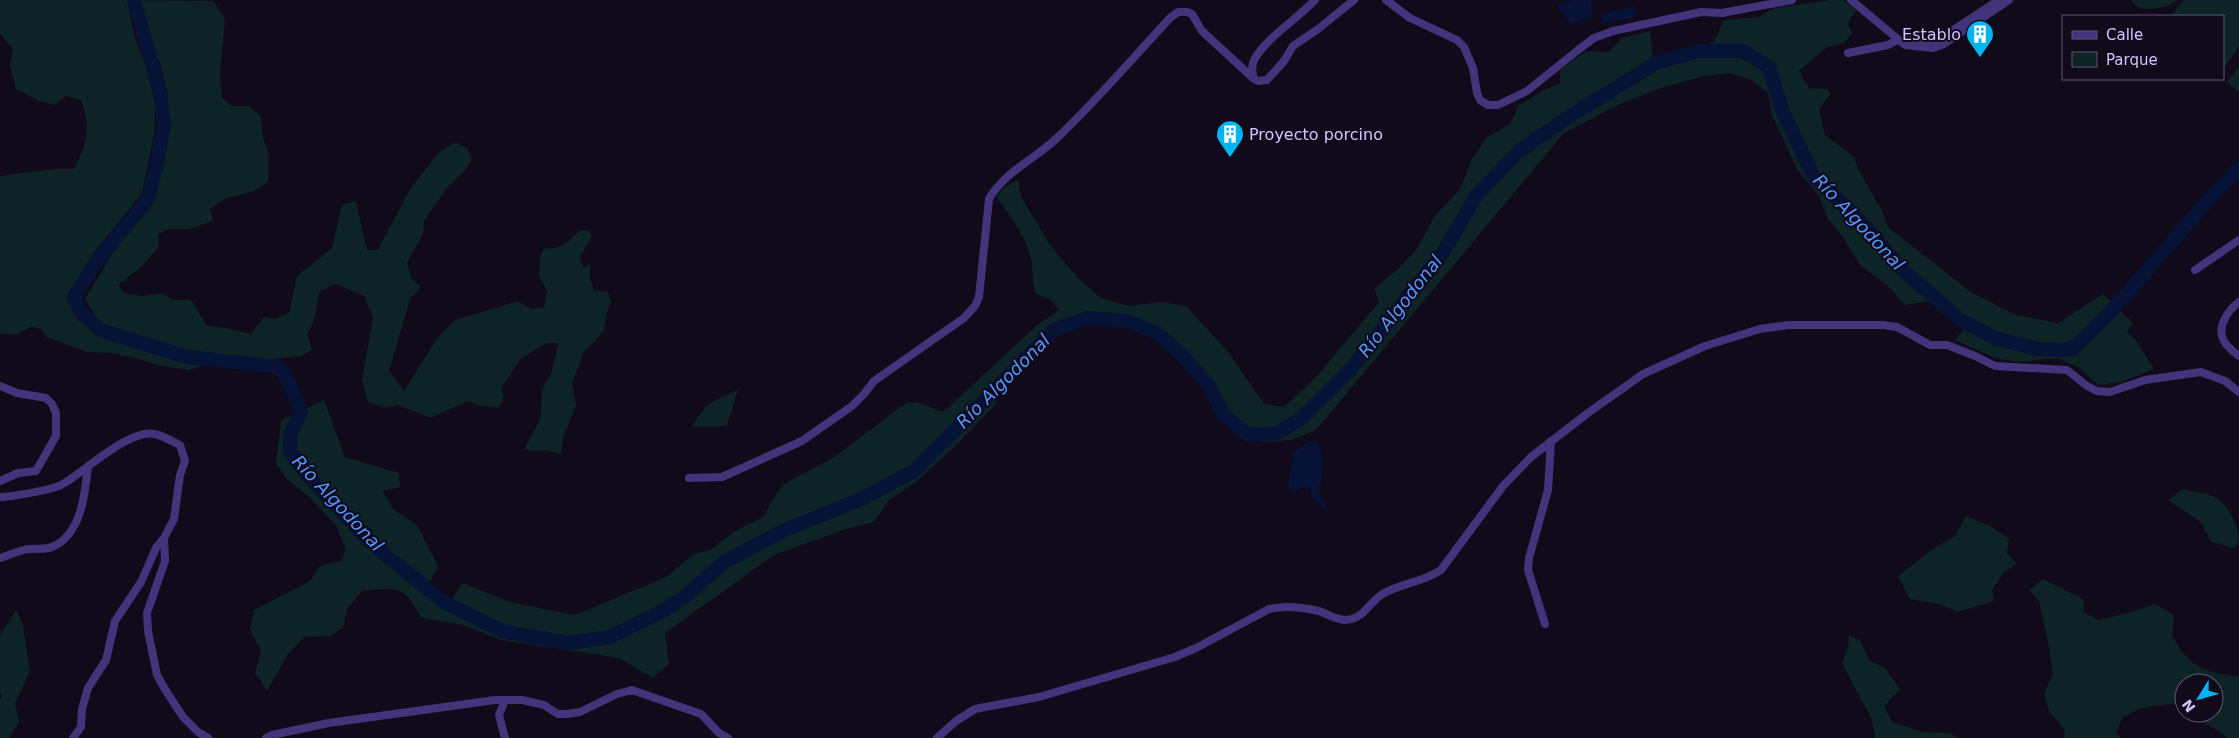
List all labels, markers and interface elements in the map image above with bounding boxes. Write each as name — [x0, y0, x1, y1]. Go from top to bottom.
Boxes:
legend — [2062, 15, 2224, 80]
building icon: Establo — [1965, 19, 1995, 58]
place label: Establo — [1902, 25, 1961, 44]
text: Calle — [2106, 26, 2143, 44]
text: Parque — [2106, 51, 2158, 69]
building icon: Proyecto porcino — [1215, 119, 1245, 158]
place label: Proyecto porcino — [1249, 125, 1383, 144]
water label: Río Algodonal — [1809, 170, 1909, 274]
water label: Río Algodonal — [1354, 251, 1446, 361]
water label: Río Algodonal — [952, 330, 1054, 432]
water label: Río Algodonal — [288, 451, 388, 555]
north arrow — [2174, 673, 2224, 723]
text: N — [2179, 696, 2199, 715]

